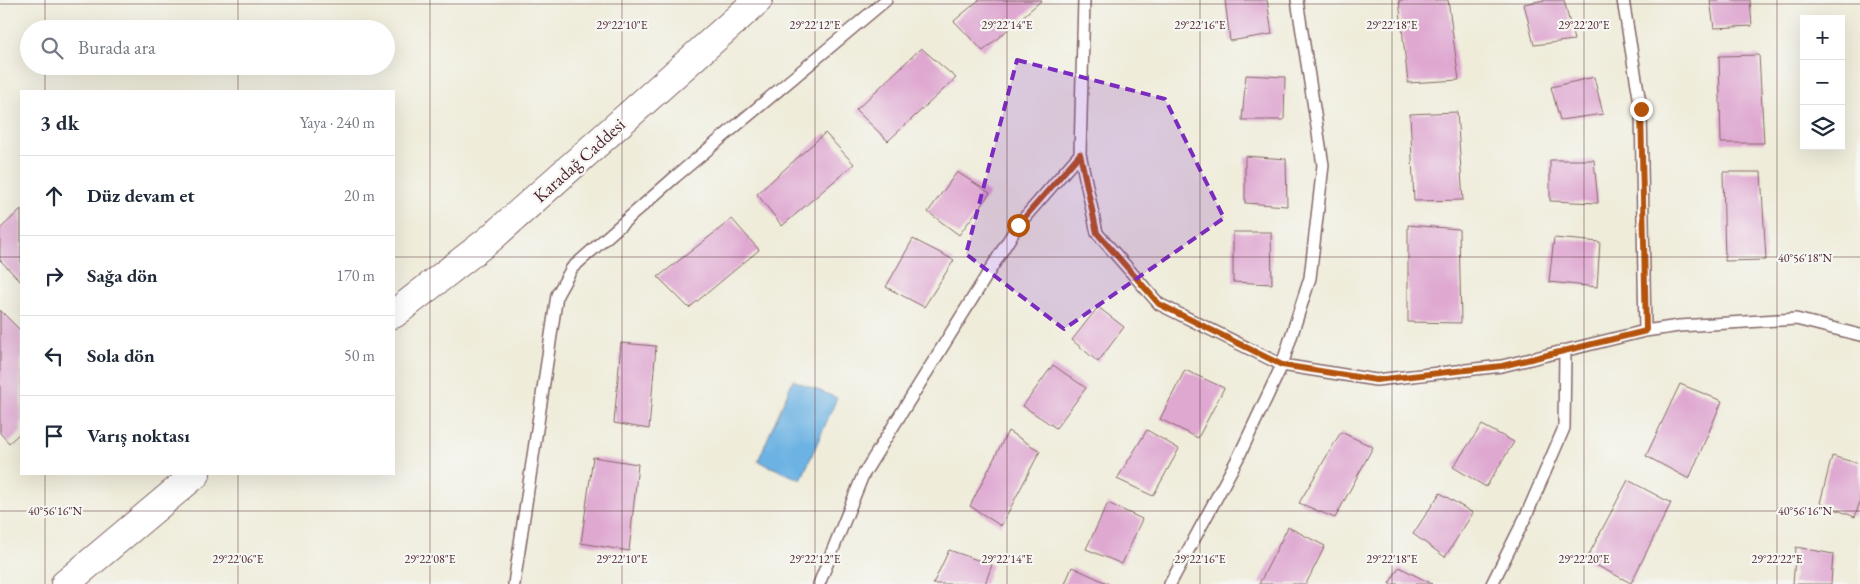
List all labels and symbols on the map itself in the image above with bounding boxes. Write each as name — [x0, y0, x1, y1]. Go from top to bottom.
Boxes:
text: 29°22'10"E — [596, 17, 648, 33]
text: 29°22'12"E — [789, 17, 841, 33]
text: 29°22'14"E — [981, 17, 1033, 33]
text: 29°22'16"E — [1174, 17, 1226, 33]
text: 29°22'18"E — [1366, 17, 1418, 33]
text: 29°22'20"E — [1558, 17, 1610, 33]
route end — [1630, 98, 1653, 121]
street label: Karadağ Caddesi — [528, 112, 630, 207]
route start — [1007, 214, 1030, 237]
text: 40°56'18"N — [1778, 250, 1832, 266]
text: 40°56'16"N — [28, 503, 82, 519]
text: 40°56'16"N — [1778, 503, 1832, 519]
text: 29°22'06"E — [212, 551, 264, 567]
text: 29°22'08"E — [404, 551, 456, 567]
text: 29°22'10"E — [596, 551, 648, 567]
text: 29°22'12"E — [789, 551, 841, 567]
text: 29°22'14"E — [981, 551, 1033, 567]
text: 29°22'16"E — [1174, 551, 1226, 567]
text: 29°22'18"E — [1366, 551, 1418, 567]
text: 29°22'20"E — [1558, 551, 1610, 567]
text: 29°22'22"E — [1751, 551, 1803, 567]

